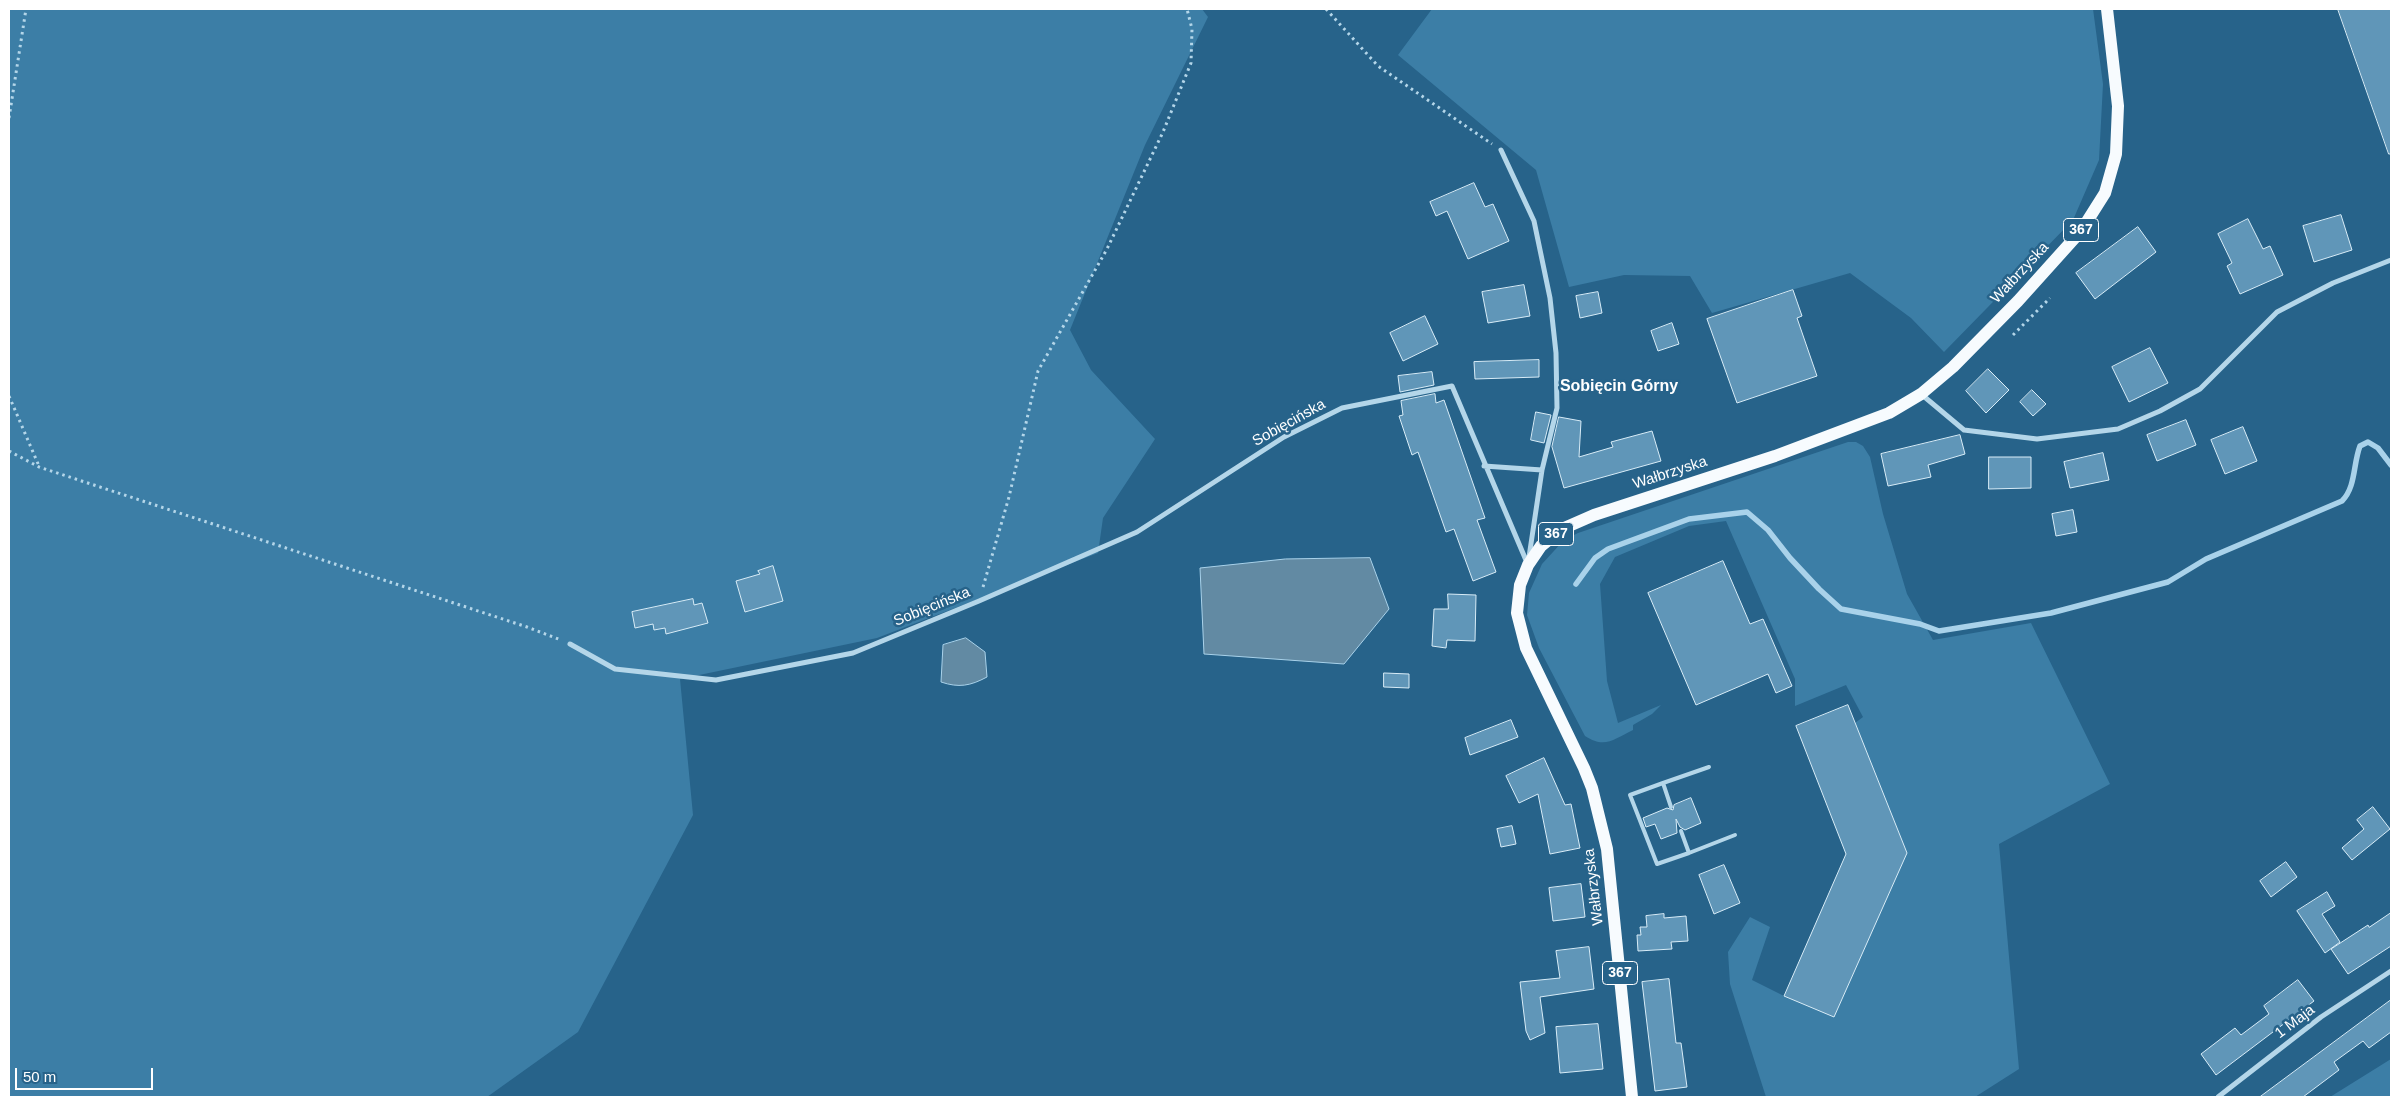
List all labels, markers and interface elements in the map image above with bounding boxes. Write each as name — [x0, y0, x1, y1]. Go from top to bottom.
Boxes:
road number: 367 — [2064, 218, 2098, 242]
street label: Wałbrzyska — [1987, 239, 2053, 307]
district label: Sobięcin Górny — [1560, 377, 1678, 397]
street label: Sobięcińska — [1249, 396, 1329, 450]
street label: Wałbrzyska — [1631, 453, 1709, 493]
road number: 367 — [1538, 522, 1574, 546]
street label: Sobięcińska — [891, 584, 973, 630]
street label: Wałbrzyska — [1580, 848, 1608, 926]
road number: 367 — [1602, 961, 1638, 984]
street label: 1 Maja — [2272, 1001, 2318, 1043]
scale bar — [18, 1058, 155, 1090]
text: 50 m — [23, 1068, 56, 1085]

